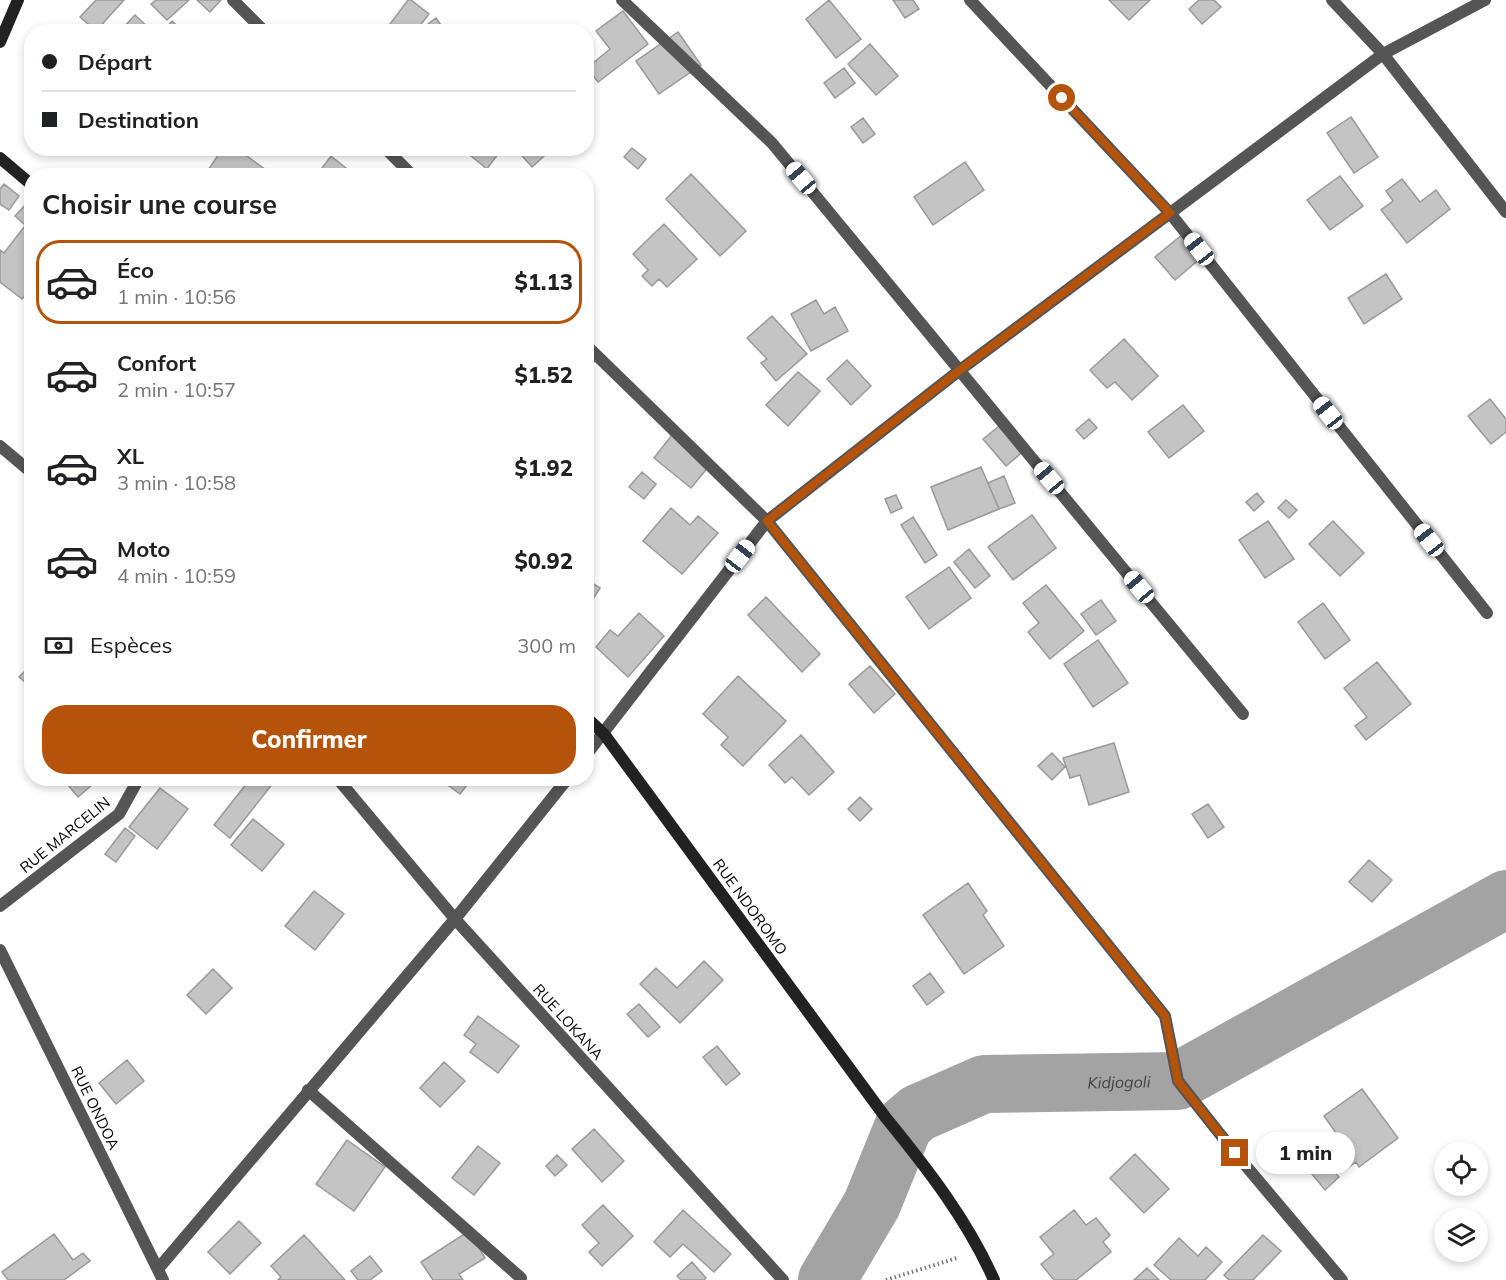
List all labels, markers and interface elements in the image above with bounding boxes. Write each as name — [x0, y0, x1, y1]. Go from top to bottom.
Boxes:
text: Départ — [78, 48, 152, 76]
route start — [1048, 84, 1075, 111]
text: Destination — [78, 106, 199, 134]
car — [783, 158, 819, 198]
text: Choisir une course — [42, 187, 277, 221]
car — [1181, 229, 1217, 269]
icon: car — [45, 255, 99, 309]
text: Éco — [117, 256, 154, 284]
text: $1.13 — [514, 268, 573, 296]
text: 1 min · 10:56 — [117, 284, 236, 309]
icon: car — [45, 348, 99, 402]
text: Confort — [117, 349, 196, 377]
text: $1.52 — [514, 361, 573, 389]
text: 2 min · 10:57 — [117, 377, 236, 402]
car — [1310, 393, 1346, 433]
icon: car — [45, 441, 99, 495]
text: XL — [117, 442, 144, 470]
text: $1.92 — [514, 454, 573, 482]
car — [1031, 458, 1067, 498]
text: 3 min · 10:58 — [117, 470, 236, 495]
car — [1411, 520, 1447, 560]
icon: car — [45, 534, 99, 588]
text: Moto — [117, 535, 170, 563]
car — [722, 536, 758, 576]
text: $0.92 — [514, 547, 573, 575]
text: 4 min · 10:59 — [117, 563, 236, 588]
car — [1121, 567, 1157, 607]
icon: cash — [42, 629, 75, 662]
text: Espèces — [90, 631, 172, 659]
text: 300 m — [517, 633, 576, 658]
button: Confirmer — [42, 705, 576, 774]
street label: RUE MARCELIN — [16, 792, 114, 877]
street label: RUE NDOROMO — [709, 855, 792, 959]
street label: RUE LOKANA — [529, 980, 607, 1064]
street label: RUE ONDOA — [67, 1063, 124, 1153]
water label: Kidjogoli — [1087, 1071, 1151, 1092]
callout: 1 min — [1256, 1132, 1355, 1174]
route end — [1221, 1139, 1248, 1166]
text: 1 min — [1279, 1140, 1332, 1165]
map controls — [1434, 1142, 1488, 1262]
button: locate — [1434, 1142, 1488, 1196]
button: layers — [1434, 1208, 1488, 1262]

